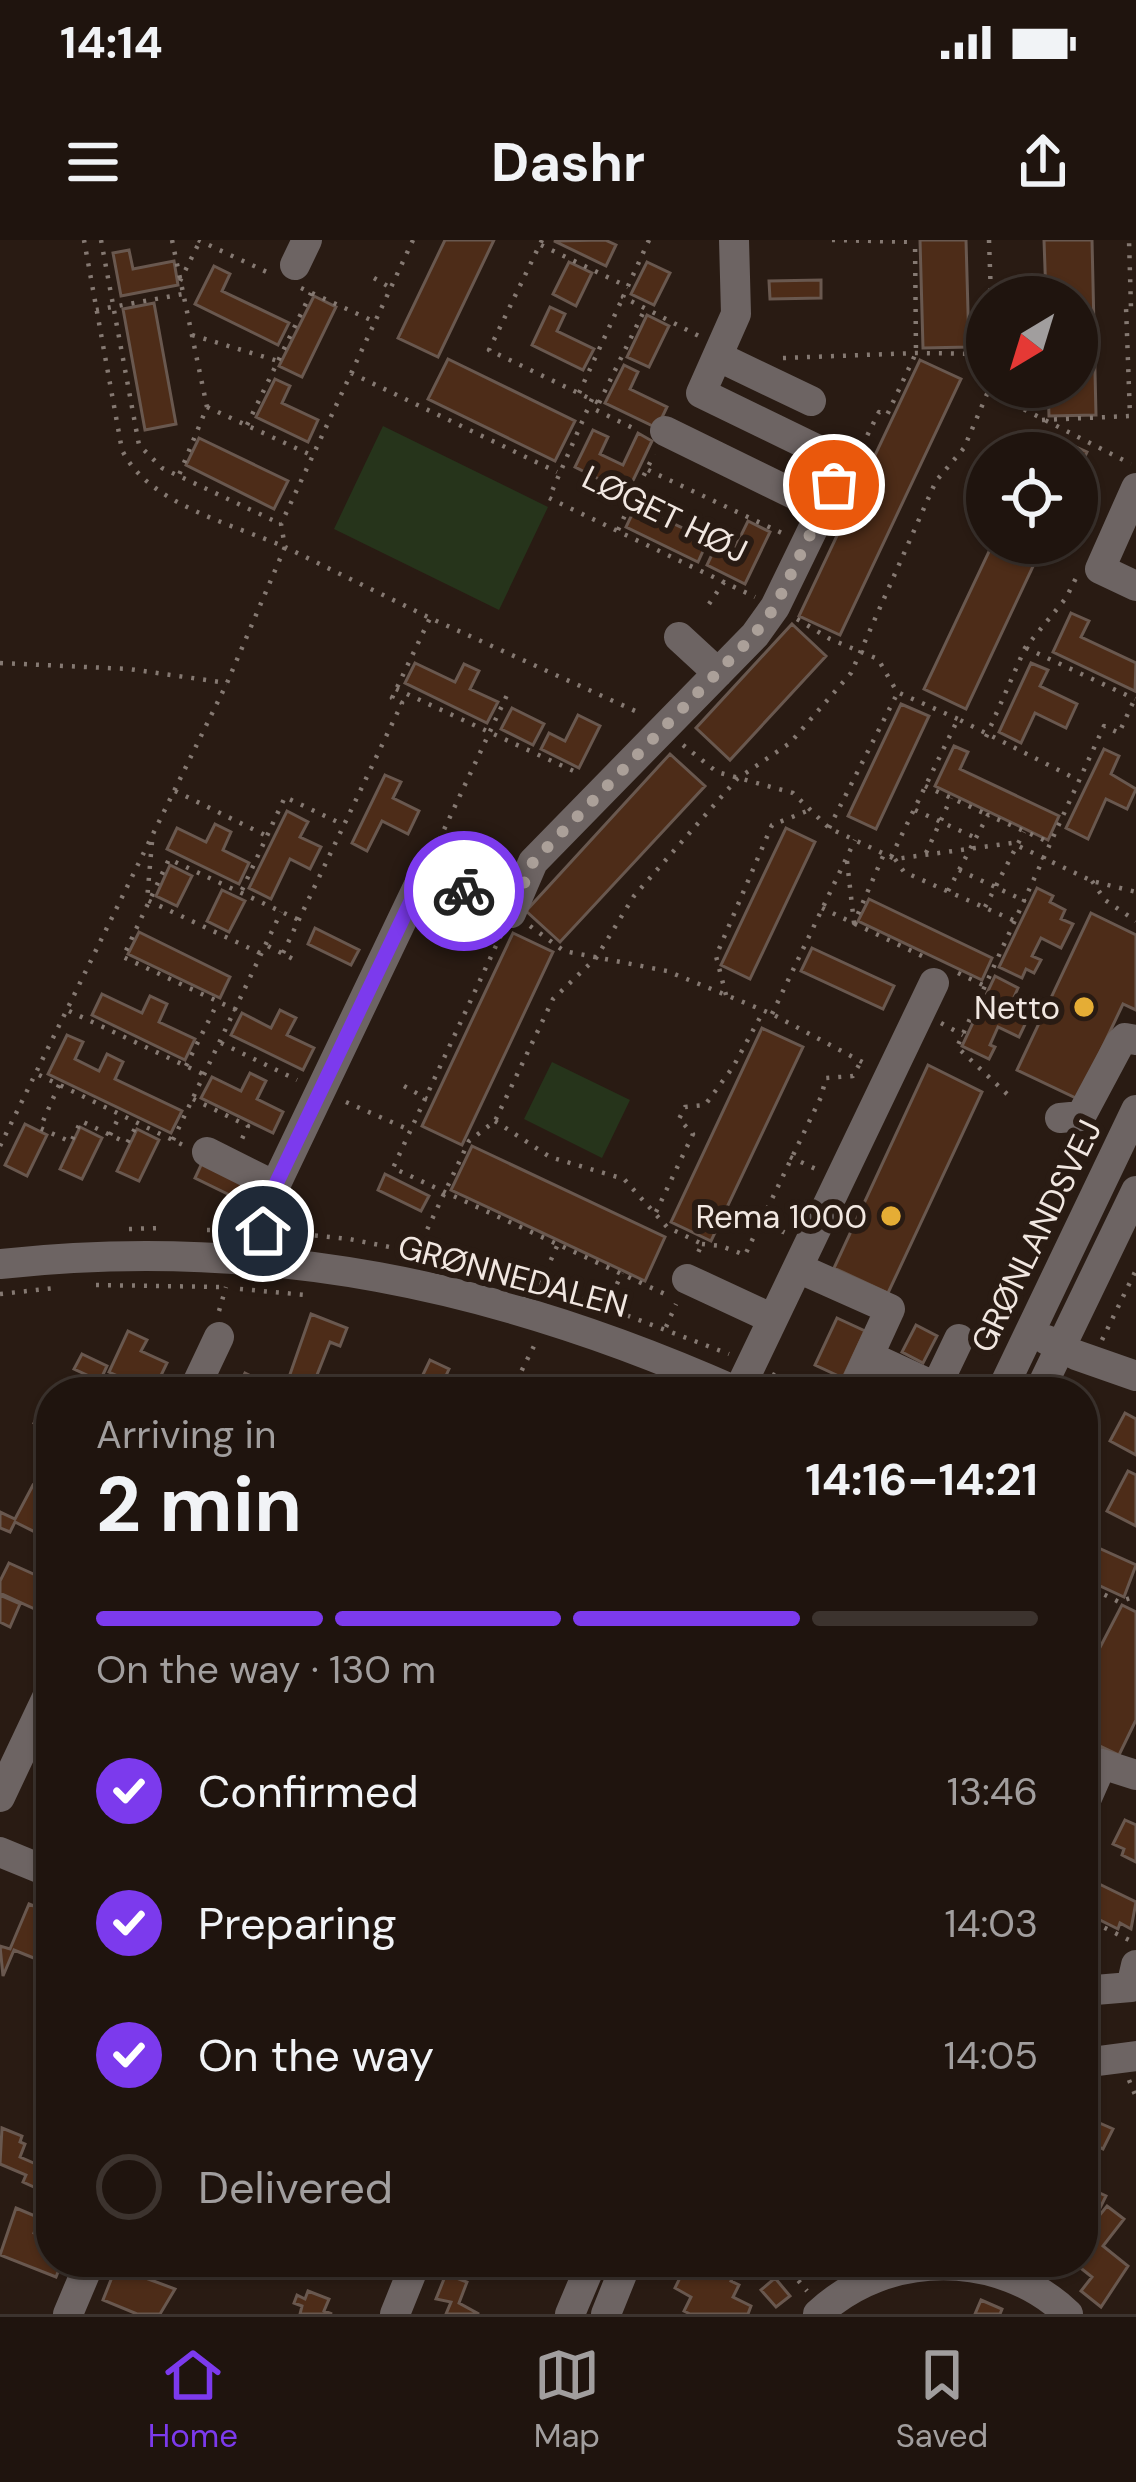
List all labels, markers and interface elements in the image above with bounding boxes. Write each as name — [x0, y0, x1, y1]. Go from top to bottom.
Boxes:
text: 14:14 — [60, 13, 163, 72]
text: Dashr — [491, 127, 645, 198]
icon: menu — [60, 129, 126, 195]
icon: share — [1010, 129, 1076, 195]
north arrow — [966, 276, 1098, 408]
map controls — [966, 276, 1098, 564]
button: locate — [966, 432, 1098, 564]
pin — [783, 434, 885, 536]
icon: bag — [801, 452, 867, 518]
street label: LØGET HØJ — [575, 456, 755, 572]
courier — [404, 831, 524, 951]
icon: bike — [431, 858, 497, 924]
place label: Netto — [974, 986, 1060, 1029]
marker: Netto — [1071, 994, 1097, 1020]
street label: GRØNLANDSVEJ — [961, 1113, 1111, 1359]
pin — [212, 1180, 314, 1282]
place label: Rema 1000 — [695, 1195, 867, 1238]
icon: home — [230, 1198, 296, 1264]
marker: Rema 1000 — [878, 1203, 904, 1229]
street label: GRØNNEDALEN — [393, 1225, 633, 1327]
text: Arriving in — [96, 1409, 276, 1460]
text: 14:16–14:21 — [805, 1450, 1038, 1509]
text: 2 min — [96, 1454, 302, 1555]
text: On the way · 130 m — [96, 1644, 436, 1695]
icon: check — [96, 1758, 162, 1824]
text: Confirmed — [198, 1762, 419, 1821]
text: 13:46 — [947, 1766, 1038, 1817]
icon: check — [96, 1890, 162, 1956]
text: Preparing — [198, 1894, 397, 1953]
text: 14:03 — [945, 1898, 1038, 1949]
icon: check — [96, 2022, 162, 2088]
text: On the way — [198, 2026, 434, 2085]
text: 14:05 — [944, 2030, 1038, 2081]
text: Delivered — [198, 2158, 393, 2217]
tab: Home — [148, 2342, 238, 2457]
tab: Map — [534, 2342, 600, 2457]
tab: Saved — [896, 2342, 988, 2457]

